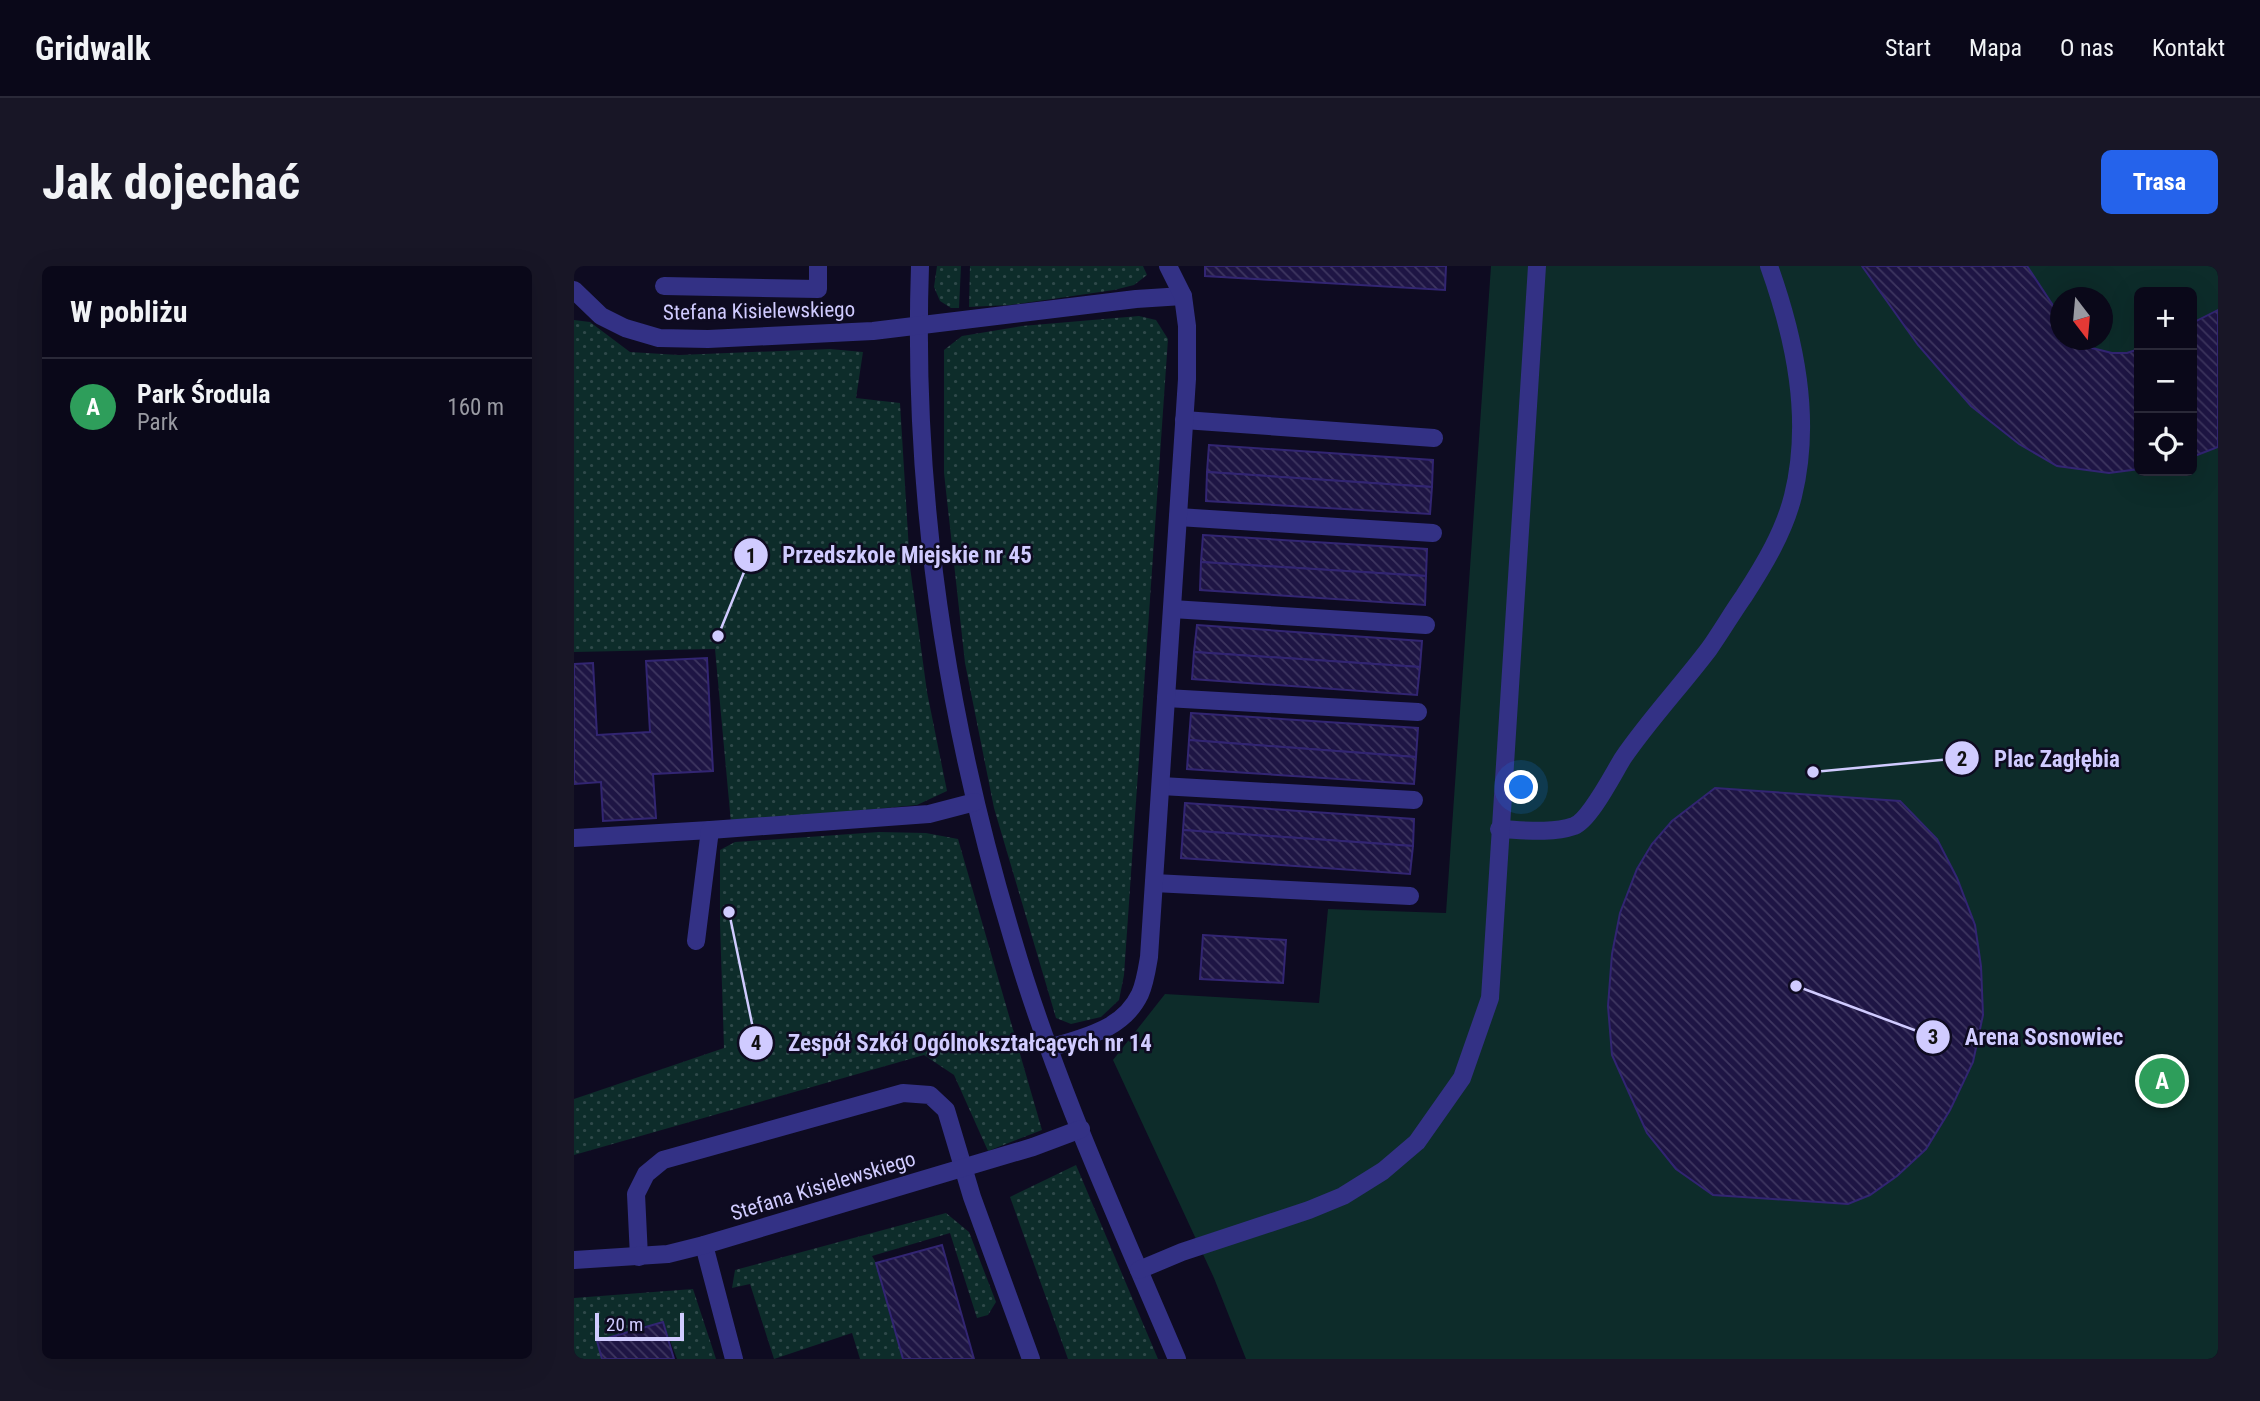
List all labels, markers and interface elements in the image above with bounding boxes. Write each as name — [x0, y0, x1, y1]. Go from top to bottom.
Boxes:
text: Gridwalk — [35, 29, 150, 68]
text: Start — [1885, 34, 1931, 62]
text: Mapa — [1969, 34, 2022, 62]
text: O nas — [2060, 34, 2114, 62]
text: Kontakt — [2152, 34, 2225, 62]
button: Trasa — [2101, 150, 2218, 214]
text: Jak dojechać — [42, 154, 300, 211]
north arrow — [2050, 287, 2113, 350]
map controls — [2134, 287, 2197, 476]
button: + — [2134, 287, 2197, 350]
text: W pobliżu — [70, 294, 187, 329]
street label: Stefana Kisielewskiego — [663, 297, 855, 325]
button: − — [2134, 350, 2197, 413]
text: Park Środula — [137, 379, 271, 409]
text: A — [86, 394, 100, 421]
text: 160 m — [447, 394, 504, 421]
text: Park — [137, 409, 178, 436]
button: locate — [2134, 413, 2197, 476]
callout: Przedszkole Miejskie nr 45 — [733, 533, 1046, 577]
text: Przedszkole Miejskie nr 45 — [782, 542, 1032, 569]
text: 1 — [746, 544, 756, 568]
callout: Plac Zagłębia — [1945, 736, 2134, 780]
text: Plac Zagłębia — [1994, 746, 2120, 773]
text: 2 — [1957, 747, 1967, 771]
your location — [1504, 770, 1538, 804]
callout: Arena Sosnowiec — [1916, 1015, 2137, 1059]
callout: Zespół Szkół Ogólnokształcących nr 14 — [739, 1021, 1166, 1065]
text: Arena Sosnowiec — [1965, 1024, 2123, 1051]
text: 3 — [1928, 1025, 1938, 1049]
text: Zespół Szkół Ogólnokształcących nr 14 — [788, 1030, 1152, 1057]
text: 4 — [751, 1031, 761, 1055]
pin: A — [2139, 1055, 2185, 1107]
street label: Stefana Kisielewskiego — [728, 1146, 918, 1226]
scale bar — [595, 1310, 684, 1342]
text: 20 m — [606, 1313, 643, 1336]

